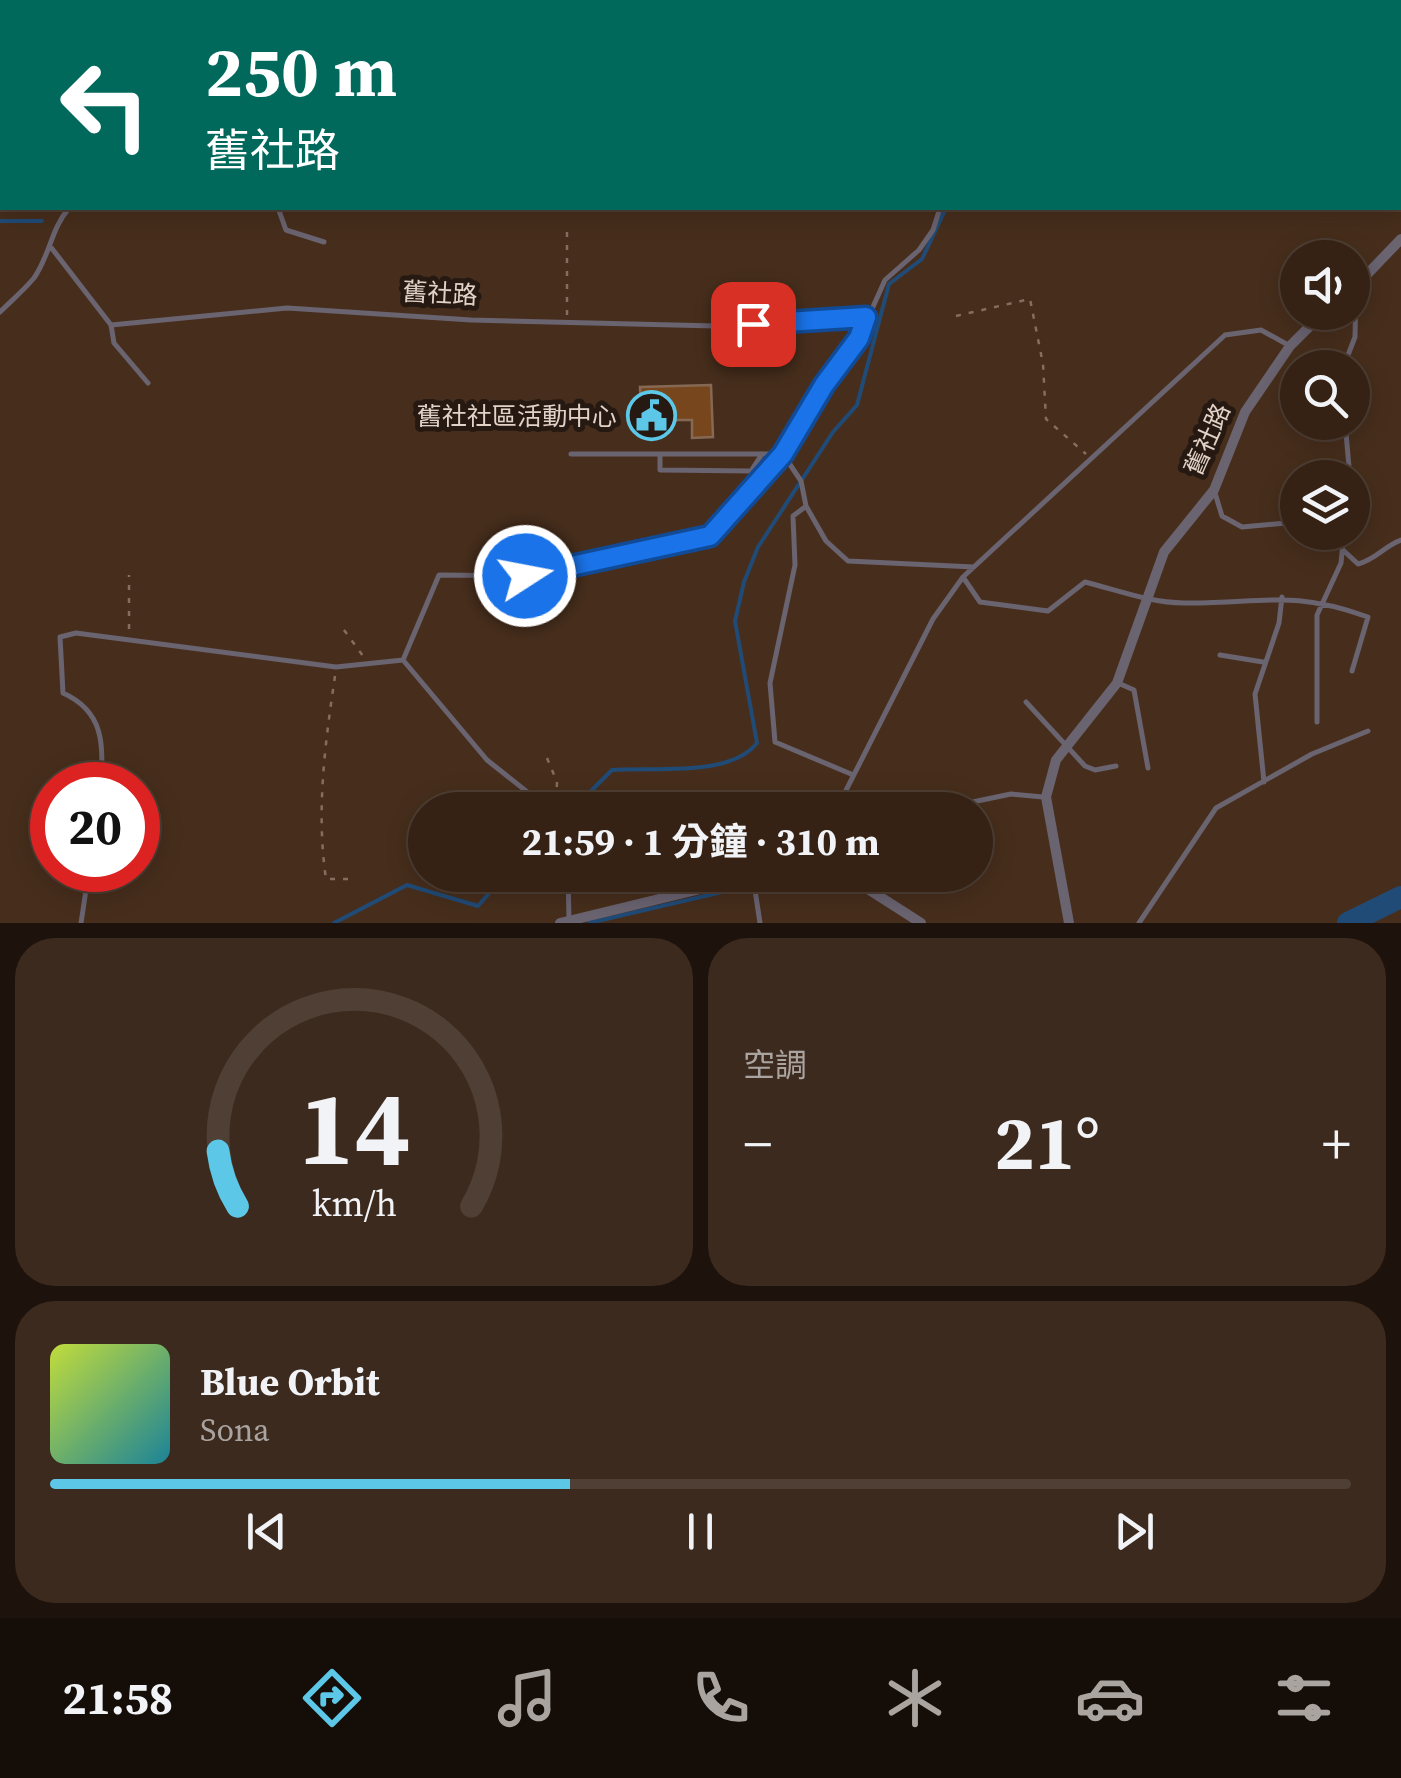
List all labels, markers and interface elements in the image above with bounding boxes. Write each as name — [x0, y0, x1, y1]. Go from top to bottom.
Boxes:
text: 250 m — [205, 23, 397, 119]
icon: left — [40, 40, 170, 170]
text: 舊社路 — [205, 119, 340, 181]
map controls — [1280, 240, 1370, 550]
button: sound — [1280, 240, 1370, 330]
street label: 舊社路 — [402, 274, 478, 312]
pin — [711, 282, 796, 367]
icon: arrive — [726, 297, 781, 352]
button: search — [1280, 350, 1370, 440]
public building icon: 舊社社區活動中心 — [626, 390, 678, 442]
street label: 舊社路 — [1176, 398, 1238, 480]
place label: 舊社社區活動中心 — [417, 399, 617, 433]
button: layers — [1280, 460, 1370, 550]
position arrow — [473, 524, 577, 628]
speed limit sign: 20 — [30, 762, 160, 892]
text: 21:59 · 1 分鐘 · 310 m — [521, 816, 880, 868]
text: 空調 — [743, 1043, 807, 1087]
text: 14 — [298, 1056, 410, 1199]
text: 21° — [994, 1091, 1100, 1194]
text: − — [743, 1106, 772, 1181]
text: + — [1322, 1106, 1351, 1181]
text: km/h — [311, 1179, 397, 1228]
text: Blue Orbit — [200, 1356, 380, 1408]
text: Sona — [200, 1408, 270, 1452]
icon: previous — [239, 1504, 294, 1559]
icon: pause — [673, 1504, 728, 1559]
icon: next — [1107, 1504, 1162, 1559]
icon: directions — [297, 1663, 367, 1733]
icon: music — [492, 1663, 562, 1733]
icon: phone — [686, 1663, 756, 1733]
icon: climate — [880, 1663, 950, 1733]
icon: car — [1075, 1663, 1145, 1733]
icon: filters — [1269, 1663, 1339, 1733]
text: 21:58 — [62, 1667, 173, 1729]

